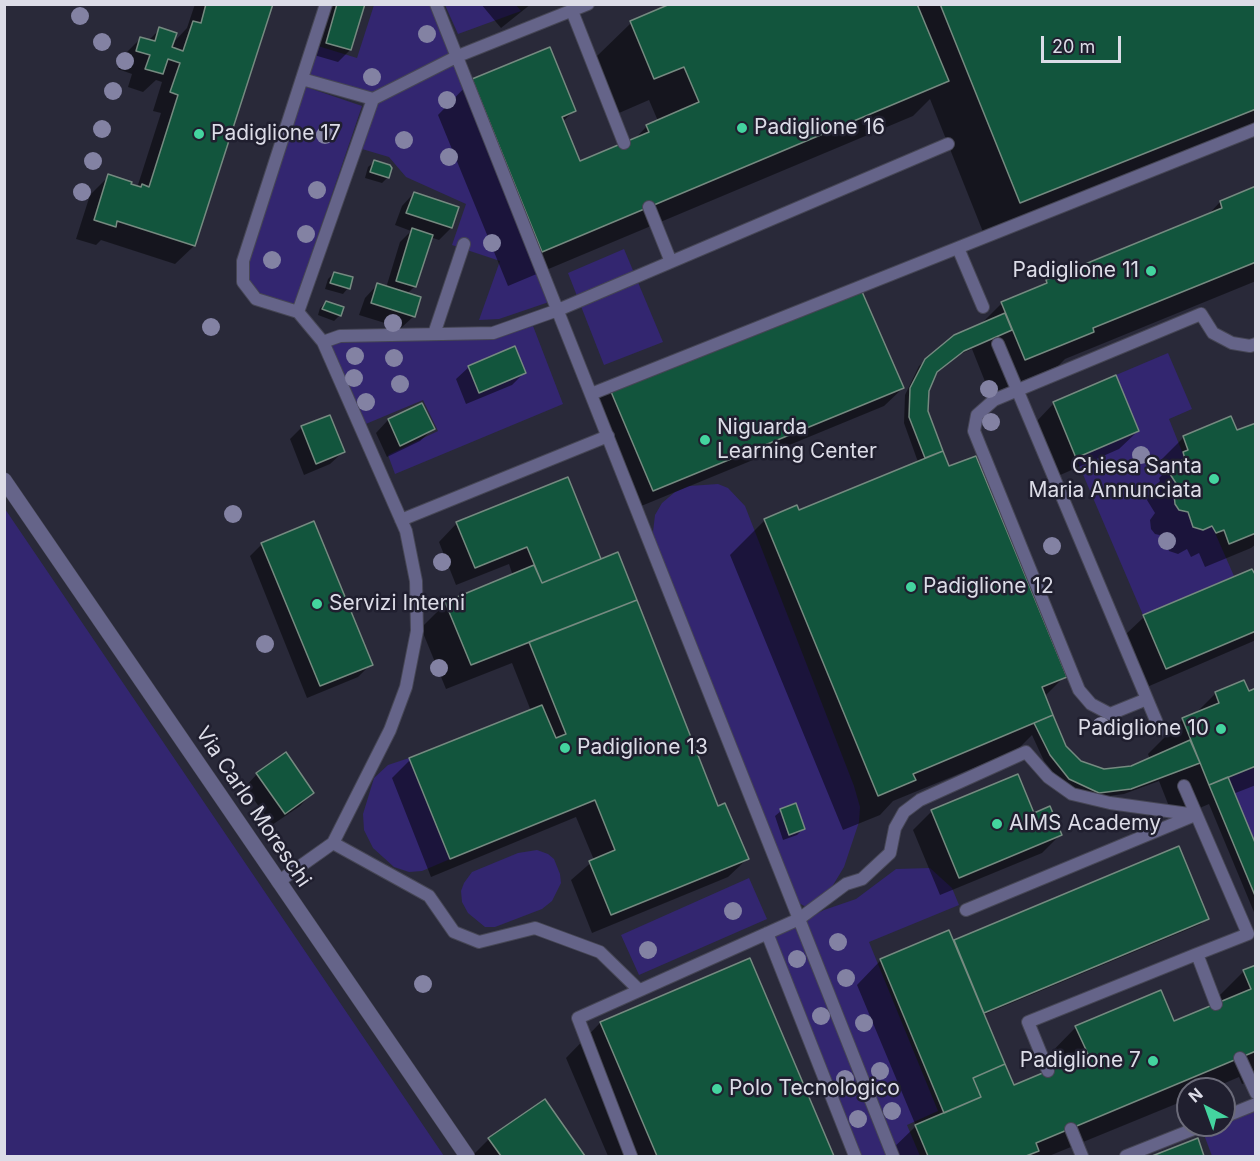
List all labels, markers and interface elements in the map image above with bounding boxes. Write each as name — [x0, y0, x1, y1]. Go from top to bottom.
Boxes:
scale bar — [1044, 24, 1124, 62]
text: 20 m — [1052, 36, 1095, 57]
place label: Padiglione 16 — [754, 115, 885, 141]
place label: Padiglione 17 — [211, 121, 341, 147]
marker: Padiglione 16 — [735, 121, 749, 135]
marker: Padiglione 17 — [192, 127, 206, 141]
place label: Padiglione 11 — [1013, 258, 1139, 284]
marker: Padiglione 11 — [1144, 264, 1158, 278]
place label: Niguarda Learning Center — [717, 415, 877, 465]
marker: Niguarda Learning Center — [698, 433, 712, 447]
place label: Chiesa Santa Maria Annunciata — [1028, 454, 1202, 504]
marker: Chiesa Santa Maria Annunciata — [1207, 472, 1221, 486]
place label: Padiglione 12 — [923, 574, 1054, 600]
marker: Padiglione 12 — [904, 580, 918, 594]
place label: Servizi Interni — [329, 591, 465, 617]
marker: Servizi Interni — [310, 597, 324, 611]
place label: Padiglione 10 — [1078, 716, 1209, 742]
street label: Via Carlo Moreschi — [190, 722, 316, 892]
marker: Padiglione 10 — [1214, 722, 1228, 736]
place label: Padiglione 13 — [577, 735, 708, 761]
marker: Padiglione 13 — [558, 741, 572, 755]
place label: AIMS Academy — [1009, 811, 1161, 837]
marker: AIMS Academy — [990, 817, 1004, 831]
place label: Padiglione 7 — [1020, 1048, 1141, 1074]
marker: Padiglione 7 — [1146, 1054, 1160, 1068]
place label: Polo Tecnologico — [729, 1076, 900, 1102]
north arrow — [1176, 1077, 1236, 1137]
marker: Polo Tecnologico — [710, 1082, 724, 1096]
text: N — [1184, 1083, 1207, 1106]

